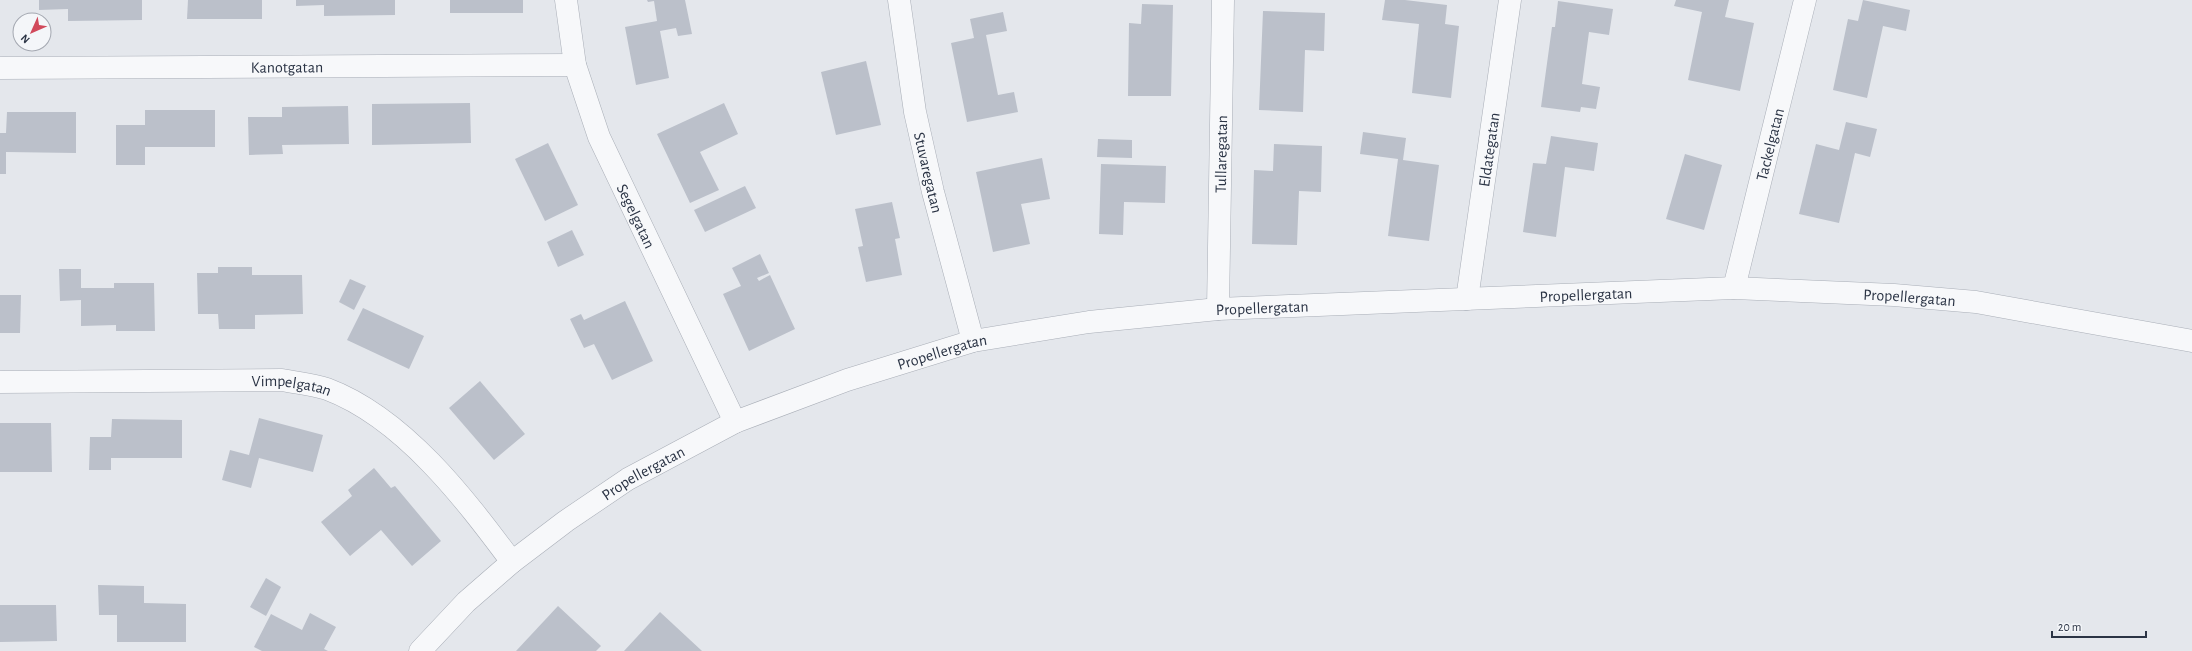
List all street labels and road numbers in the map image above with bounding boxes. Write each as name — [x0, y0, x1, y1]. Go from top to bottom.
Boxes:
street label: Kanotgatan — [251, 59, 323, 76]
street label: Tackelgatan — [1754, 107, 1787, 183]
street label: Eldategatan — [1476, 111, 1503, 188]
street label: Tullaregatan — [1213, 115, 1230, 193]
street label: Stuvaregatan — [911, 131, 945, 215]
street label: Segelgatan — [614, 182, 658, 251]
street label: Propellergatan — [1539, 285, 1633, 305]
street label: Propellergatan — [1863, 287, 1956, 309]
street label: Propellergatan — [1216, 298, 1309, 318]
street label: Propellergatan — [895, 332, 988, 373]
street label: Vimpelgatan — [252, 373, 334, 399]
street label: Propellergatan — [599, 443, 687, 503]

